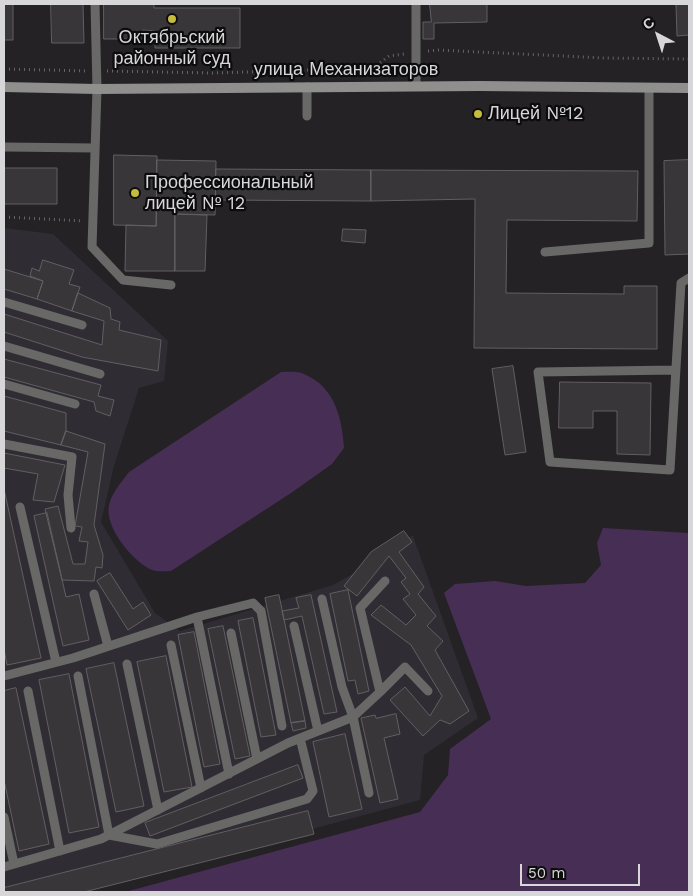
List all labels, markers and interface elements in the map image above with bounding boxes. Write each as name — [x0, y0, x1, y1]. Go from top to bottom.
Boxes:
north arrow — [633, 10, 683, 60]
marker: Октябрьский районный суд — [166, 13, 178, 25]
text: С — [639, 14, 657, 33]
place label: Октябрьский районный суд — [113, 27, 231, 70]
street label: улица Механизаторов — [254, 59, 438, 81]
place label: Лицей №12 — [488, 103, 583, 125]
marker: Лицей №12 — [472, 108, 484, 120]
place label: Профессиональный лицей № 12 — [145, 172, 314, 214]
marker: Профессиональный лицей № 12 — [129, 187, 141, 199]
scale bar — [523, 854, 643, 886]
text: 50 m — [528, 864, 565, 882]

